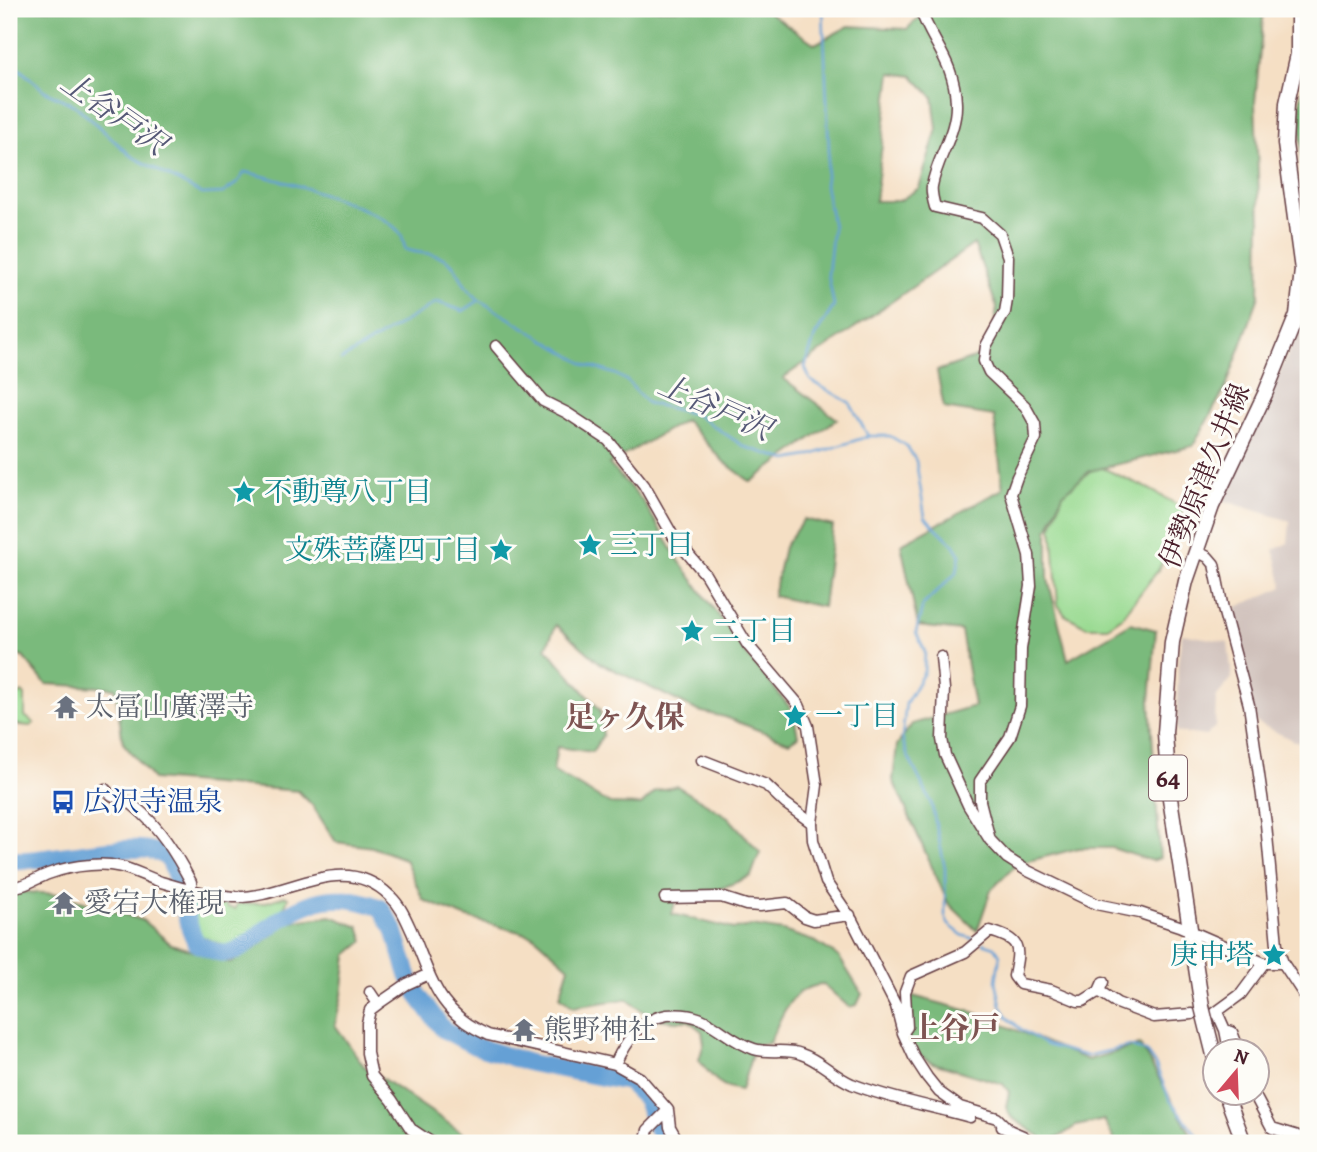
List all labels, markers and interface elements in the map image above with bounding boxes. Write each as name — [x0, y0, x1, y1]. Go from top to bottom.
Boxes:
water label: 上谷戸沢 — [53, 62, 178, 166]
water label: 上谷戸沢 — [652, 364, 782, 451]
street label: 伊勢原津久井線 — [1151, 378, 1259, 574]
place label: 不動尊八丁目 — [264, 473, 432, 511]
place icon: 不動尊八丁目 — [230, 478, 258, 506]
place label: 三丁目 — [610, 526, 694, 564]
place label: 文殊菩薩四丁目 — [285, 531, 481, 569]
place icon: 三丁目 — [576, 531, 604, 559]
place icon: 文殊菩薩四丁目 — [487, 536, 515, 564]
place label: 二丁目 — [712, 612, 796, 650]
place icon: 二丁目 — [678, 617, 706, 645]
place label: 太冨山廣澤寺 — [86, 688, 254, 726]
temple icon: 太冨山廣澤寺 — [52, 693, 80, 721]
district label: 足ヶ久保 — [565, 697, 685, 737]
place label: 一丁目 — [815, 697, 899, 735]
place icon: 一丁目 — [781, 702, 809, 730]
road number: 64 — [1149, 756, 1187, 800]
place label: 広沢寺温泉 — [83, 783, 223, 821]
bus stop icon: 広沢寺温泉 — [49, 788, 77, 816]
place label: 愛宕大権現 — [84, 884, 224, 922]
temple icon: 愛宕大権現 — [50, 889, 78, 917]
place label: 庚申塔 — [1170, 936, 1254, 974]
place icon: 庚申塔 — [1260, 941, 1288, 969]
district label: 上谷戸 — [910, 1008, 1000, 1048]
place label: 熊野神社 — [544, 1011, 656, 1049]
temple icon: 熊野神社 — [510, 1016, 538, 1044]
north arrow — [1202, 1036, 1272, 1106]
text: N — [1230, 1042, 1252, 1071]

